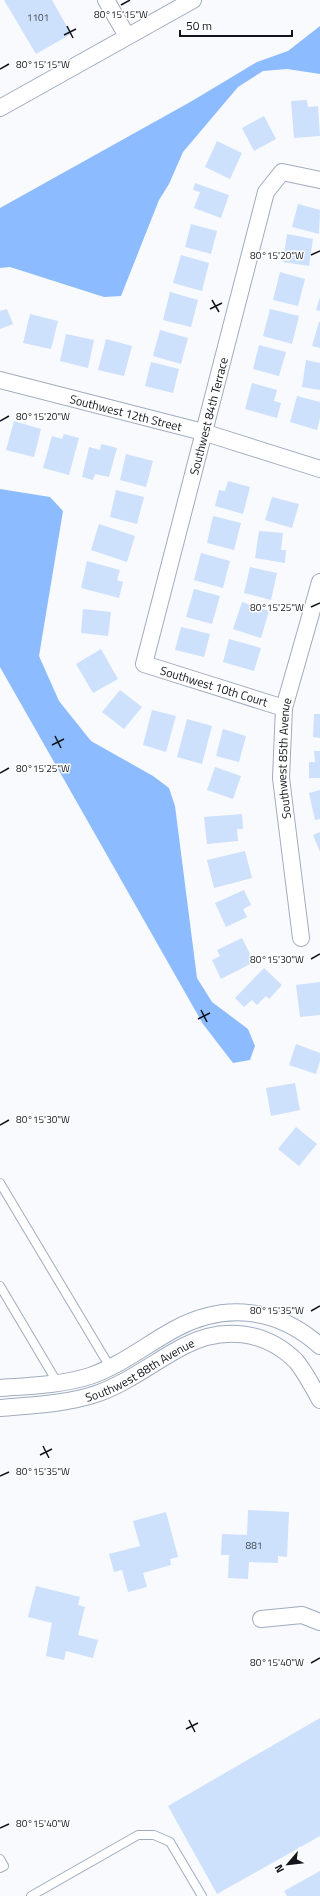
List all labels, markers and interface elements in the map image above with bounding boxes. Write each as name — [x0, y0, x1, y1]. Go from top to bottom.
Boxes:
text: 80°15'15"W — [94, 7, 148, 22]
house number: 1101 — [27, 10, 49, 25]
scale bar — [180, 12, 292, 38]
text: 50 m — [186, 16, 212, 35]
text: 80°15'15"W — [16, 57, 70, 72]
text: 80°15'20"W — [250, 248, 304, 263]
street label: Southwest 84th Terrace — [184, 355, 232, 477]
street label: Southwest 12th Street — [68, 389, 185, 436]
text: 80°15'20"W — [16, 409, 70, 424]
text: 80°15'25"W — [250, 600, 304, 615]
street label: Southwest 10th Court — [158, 661, 271, 712]
street label: Southwest 85th Avenue — [271, 695, 296, 820]
text: 80°15'25"W — [16, 761, 70, 776]
text: 80°15'30"W — [250, 952, 304, 967]
text: 80°15'30"W — [16, 1112, 70, 1127]
text: 80°15'35"W — [250, 1303, 304, 1318]
street label: Southwest 88th Avenue — [83, 1333, 197, 1406]
text: 80°15'35"W — [16, 1464, 70, 1479]
house number: 881 — [246, 1538, 262, 1553]
text: 80°15'40"W — [250, 1655, 304, 1670]
text: 80°15'40"W — [16, 1816, 70, 1831]
north arrow — [268, 1844, 308, 1884]
text: N — [270, 1862, 288, 1876]

